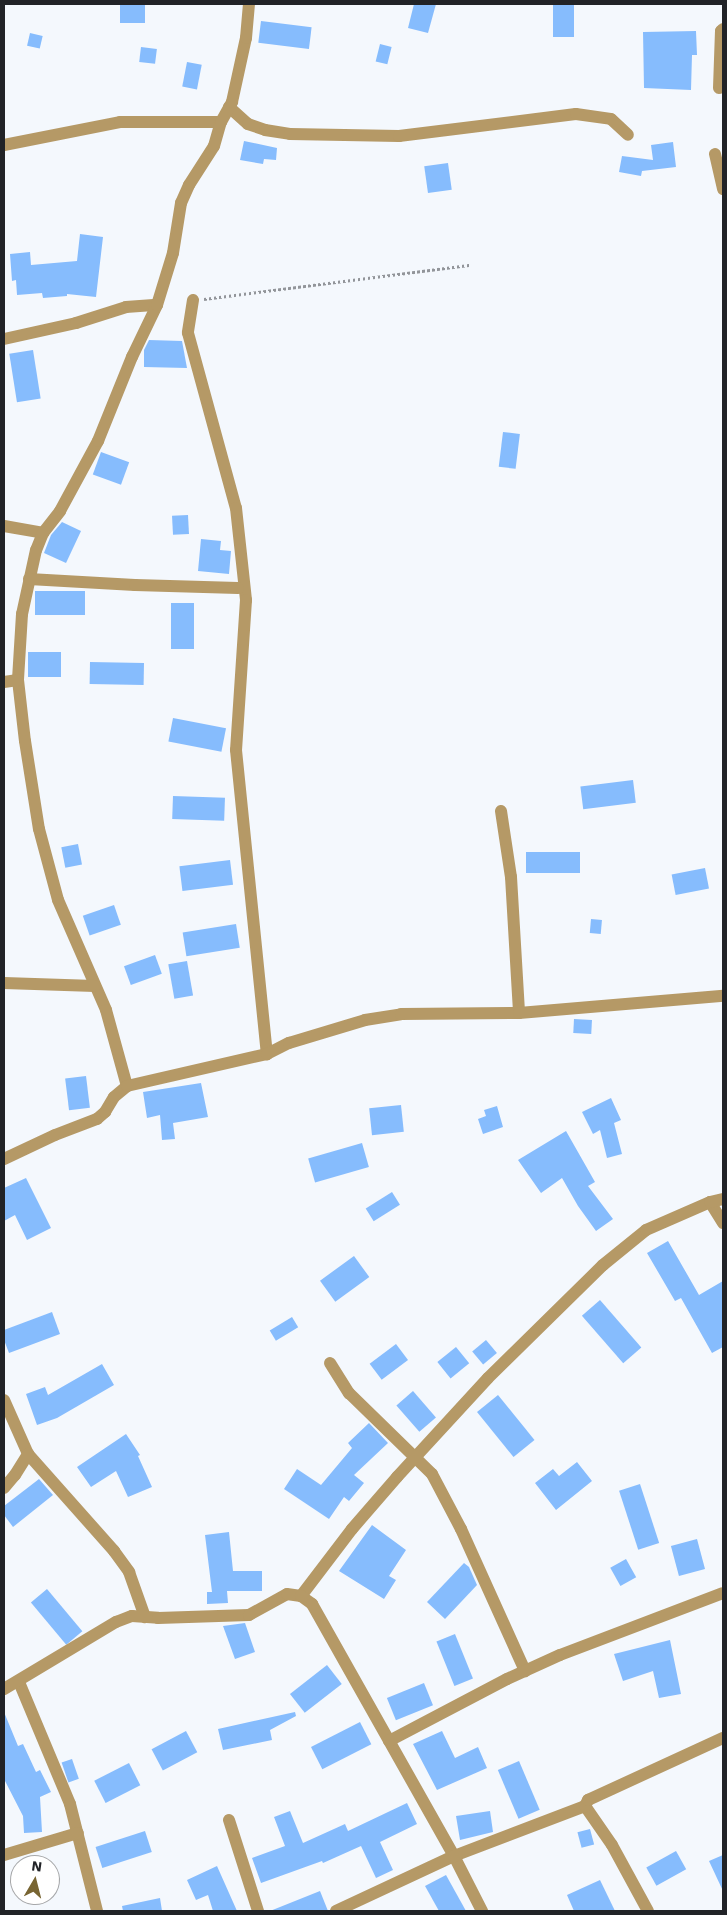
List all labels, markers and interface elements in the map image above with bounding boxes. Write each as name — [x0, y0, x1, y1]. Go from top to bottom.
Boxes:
north arrow — [10, 1855, 60, 1905]
text: N — [31, 1857, 43, 1875]

